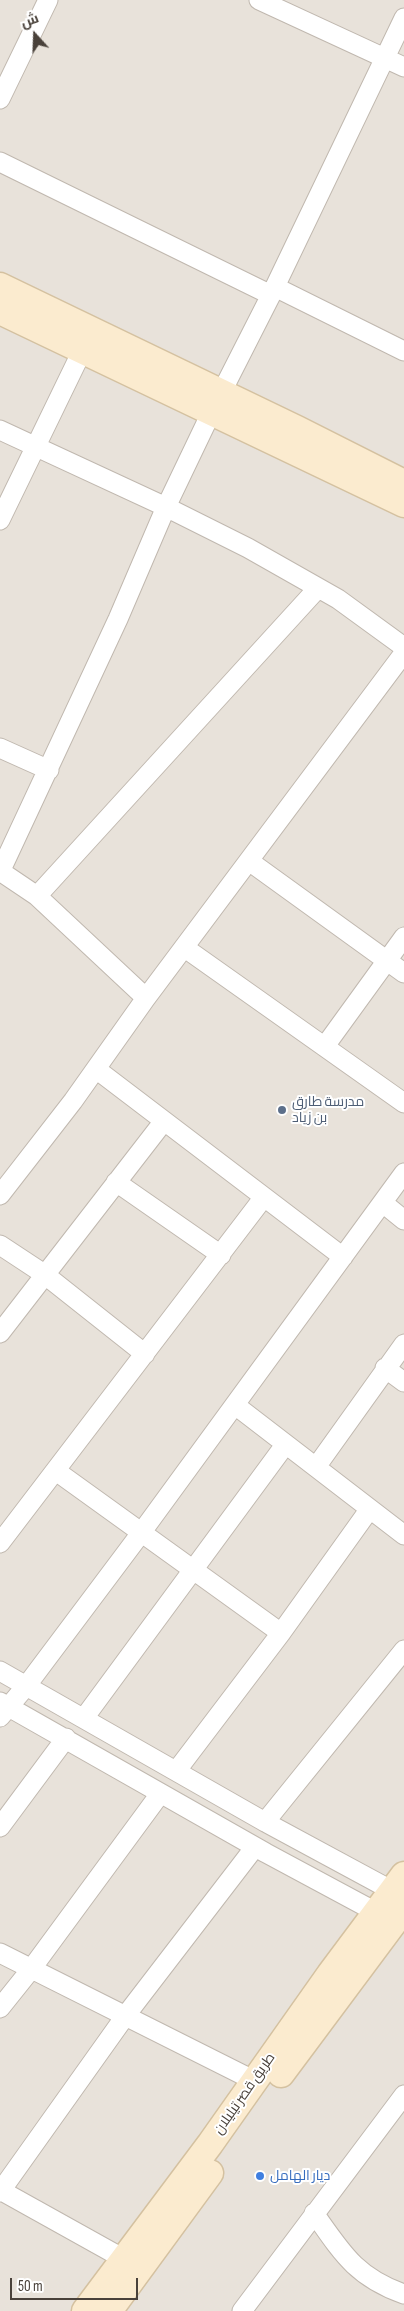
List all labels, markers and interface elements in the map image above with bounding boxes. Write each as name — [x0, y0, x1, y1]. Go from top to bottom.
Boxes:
text: ش — [18, 9, 41, 31]
north arrow — [10, 10, 60, 60]
place label: مدرسة طارق بن زياد — [292, 1094, 364, 1126]
marker: مدرسة طارق بن زياد — [276, 1104, 288, 1116]
street label: طريق قصر تيليلان — [211, 2050, 279, 2138]
place label: ديار الهامل — [270, 2168, 330, 2184]
marker: ديار الهامل — [254, 2170, 266, 2182]
scale bar — [12, 2268, 140, 2300]
text: 50 m — [18, 2277, 43, 2296]

